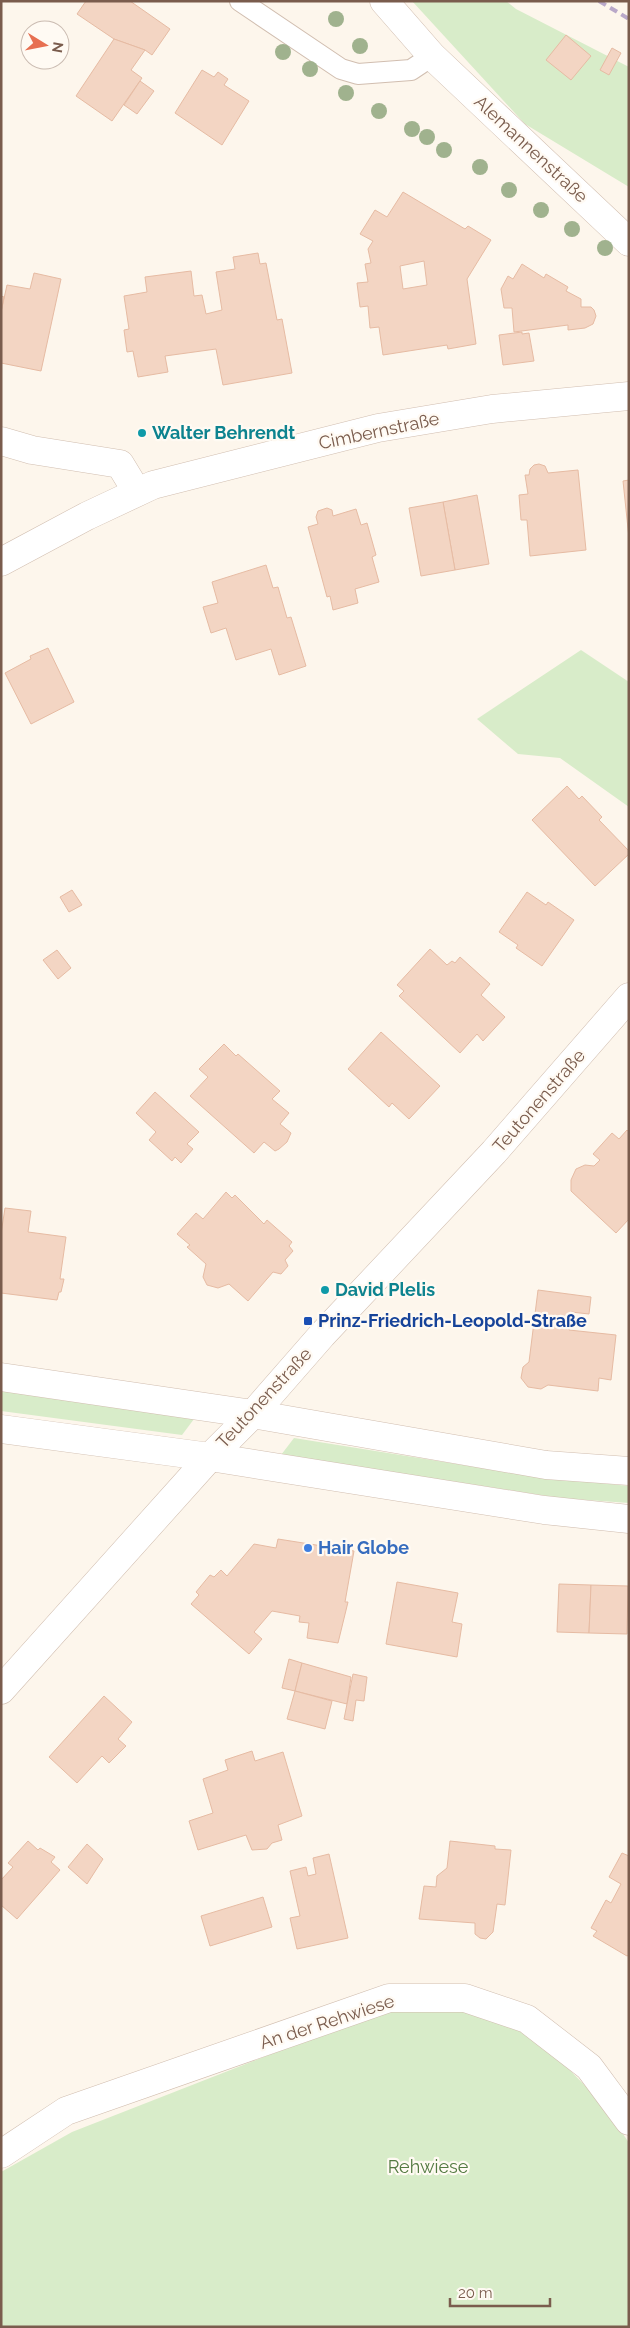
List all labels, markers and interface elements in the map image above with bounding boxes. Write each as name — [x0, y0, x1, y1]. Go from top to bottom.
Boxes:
north arrow — [20, 20, 70, 70]
text: N — [49, 41, 67, 54]
street label: Alemannenstraße — [470, 91, 593, 207]
street label: Cimbernstraße — [317, 407, 441, 454]
place label: Walter Behrendt — [152, 422, 295, 443]
marker: Walter Behrendt — [136, 427, 148, 439]
street label: Teutonenstraße — [488, 1045, 589, 1156]
place label: David Plelis — [335, 1279, 435, 1300]
marker: David Plelis — [319, 1284, 331, 1296]
place label: Prinz-Friedrich-Leopold-Straße — [318, 1310, 587, 1331]
marker: Prinz-Friedrich-Leopold-Straße — [302, 1315, 314, 1327]
street label: Teutonenstraße — [212, 1343, 316, 1452]
place label: Hair Globe — [318, 1537, 409, 1558]
marker: Hair Globe — [302, 1542, 314, 1554]
street label: An der Rehwiese — [257, 1990, 397, 2053]
park label: Rehwiese — [388, 2156, 469, 2177]
scale bar — [450, 2276, 550, 2308]
text: 20 m — [458, 2284, 493, 2302]

